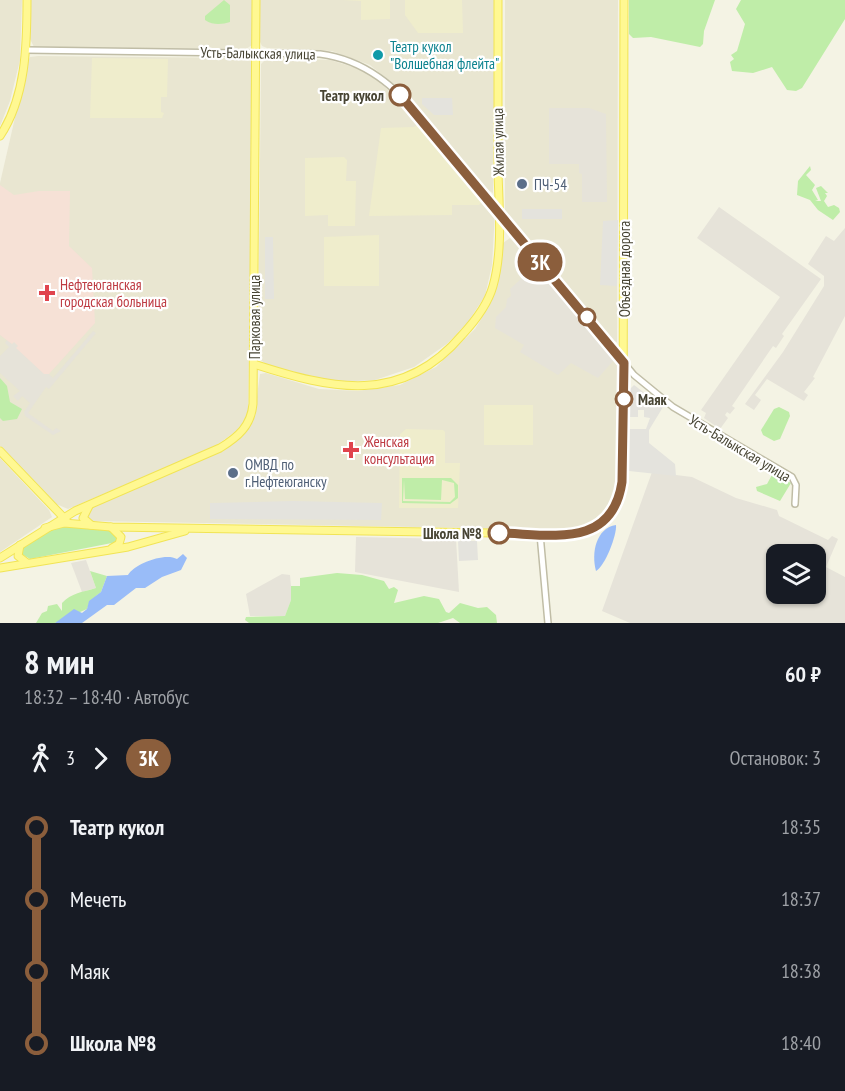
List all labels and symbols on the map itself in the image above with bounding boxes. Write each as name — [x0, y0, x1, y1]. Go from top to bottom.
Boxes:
place label: Театр кукол "Волшебная флейта" — [390, 37, 499, 73]
street label: Усть-Балыкская улица — [200, 42, 316, 64]
marker: Театр кукол "Волшебная флейта" — [371, 48, 385, 62]
marker: Театр кукол — [389, 84, 411, 106]
place label: Театр кукол — [320, 86, 384, 105]
street label: Жилая улица — [488, 108, 508, 177]
place label: ПЧ-54 — [534, 175, 567, 194]
marker: ПЧ-54 — [515, 177, 529, 191]
street label: Объездная дорога — [615, 221, 634, 317]
line badge: 3К — [513, 242, 567, 282]
place label: Нефтеюганская городская больница — [60, 275, 167, 311]
street label: Парковая улица — [245, 275, 264, 359]
marker: Нефтеюганская городская больница — [38, 284, 56, 302]
unlabelled marker — [578, 308, 596, 326]
marker: Маяк — [615, 390, 633, 408]
place label: Маяк — [638, 390, 667, 409]
street label: Усть-Балыкская улица — [686, 410, 794, 486]
place label: Женская консультация — [363, 432, 435, 468]
marker: Женская консультация — [342, 441, 360, 459]
place label: ОМВД по г.Нефтеюганску — [245, 455, 327, 491]
marker: ОМВД по г.Нефтеюганску — [226, 466, 240, 480]
marker: Школа №8 — [488, 522, 510, 544]
place label: Школа №8 — [423, 524, 482, 543]

